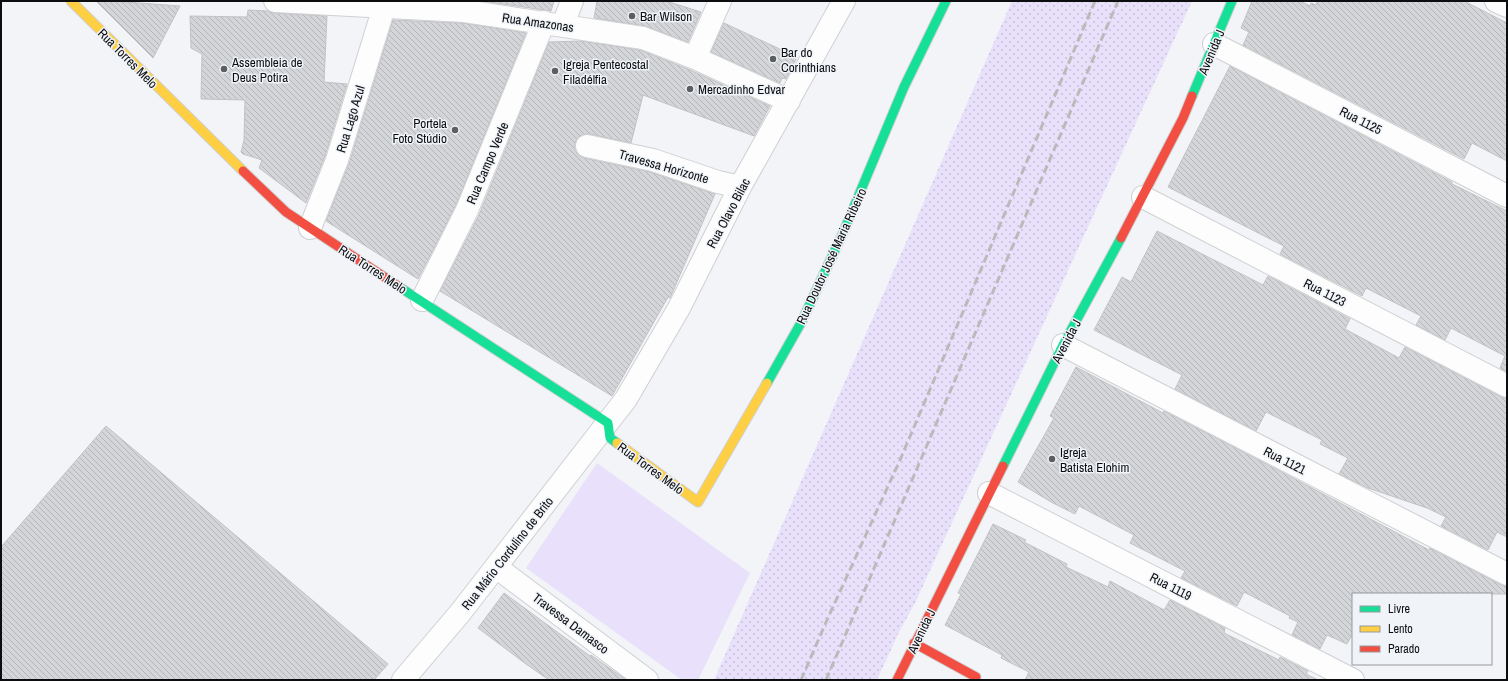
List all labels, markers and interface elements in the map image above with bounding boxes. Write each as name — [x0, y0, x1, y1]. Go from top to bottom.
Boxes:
place label: Bar Wilson — [640, 8, 692, 25]
street label: Rua Amazonas — [501, 9, 575, 36]
marker: Bar Wilson — [627, 11, 637, 21]
street label: Rua Torres Melo — [94, 25, 161, 92]
street label: Avenida J — [1194, 27, 1229, 78]
place label: Bar do Corinthians — [781, 44, 836, 76]
place label: Assembleia de Deus Potira — [231, 54, 303, 86]
marker: Bar do Corinthians — [768, 54, 778, 64]
place label: Igreja Pentecostal Filadélfia — [563, 56, 648, 88]
marker: Assembleia de Deus Potira — [219, 64, 229, 74]
marker: Igreja Pentecostal Filadélfia — [550, 66, 560, 76]
place label: Mercadinho Edvar — [698, 81, 786, 98]
street label: Rua Lago Azul — [332, 84, 369, 155]
marker: Mercadinho Edvar — [685, 84, 695, 94]
street label: Rua 1125 — [1337, 103, 1385, 138]
place label: Portela Foto Stúdio — [392, 115, 447, 147]
street label: Rua Campo Verde — [463, 119, 512, 207]
marker: Portela Foto Stúdio — [450, 125, 460, 135]
street label: Travessa Horizonte — [617, 146, 711, 187]
street label: Rua Olavo Bilac — [703, 175, 754, 251]
street label: Rua Doutor José Maria Ribeiro — [792, 185, 870, 327]
street label: Rua Torres Melo — [335, 241, 410, 298]
street label: Rua 1123 — [1301, 275, 1349, 310]
street label: Avenida J — [1047, 316, 1085, 367]
street label: Rua Torres Melo — [614, 439, 687, 498]
street label: Rua 1121 — [1261, 443, 1309, 478]
place label: Igreja Batista Elohim — [1060, 444, 1129, 476]
marker: Igreja Batista Elohim — [1047, 454, 1057, 464]
street label: Rua Mário Cordulino de Brito — [458, 493, 557, 613]
street label: Rua 1119 — [1147, 569, 1195, 604]
street label: Travessa Damasco — [529, 589, 612, 658]
legend — [1352, 593, 1492, 665]
text: Livre — [1388, 601, 1410, 617]
street label: Avenida J — [903, 606, 939, 657]
text: Lento — [1388, 621, 1413, 637]
text: Parado — [1388, 641, 1420, 657]

